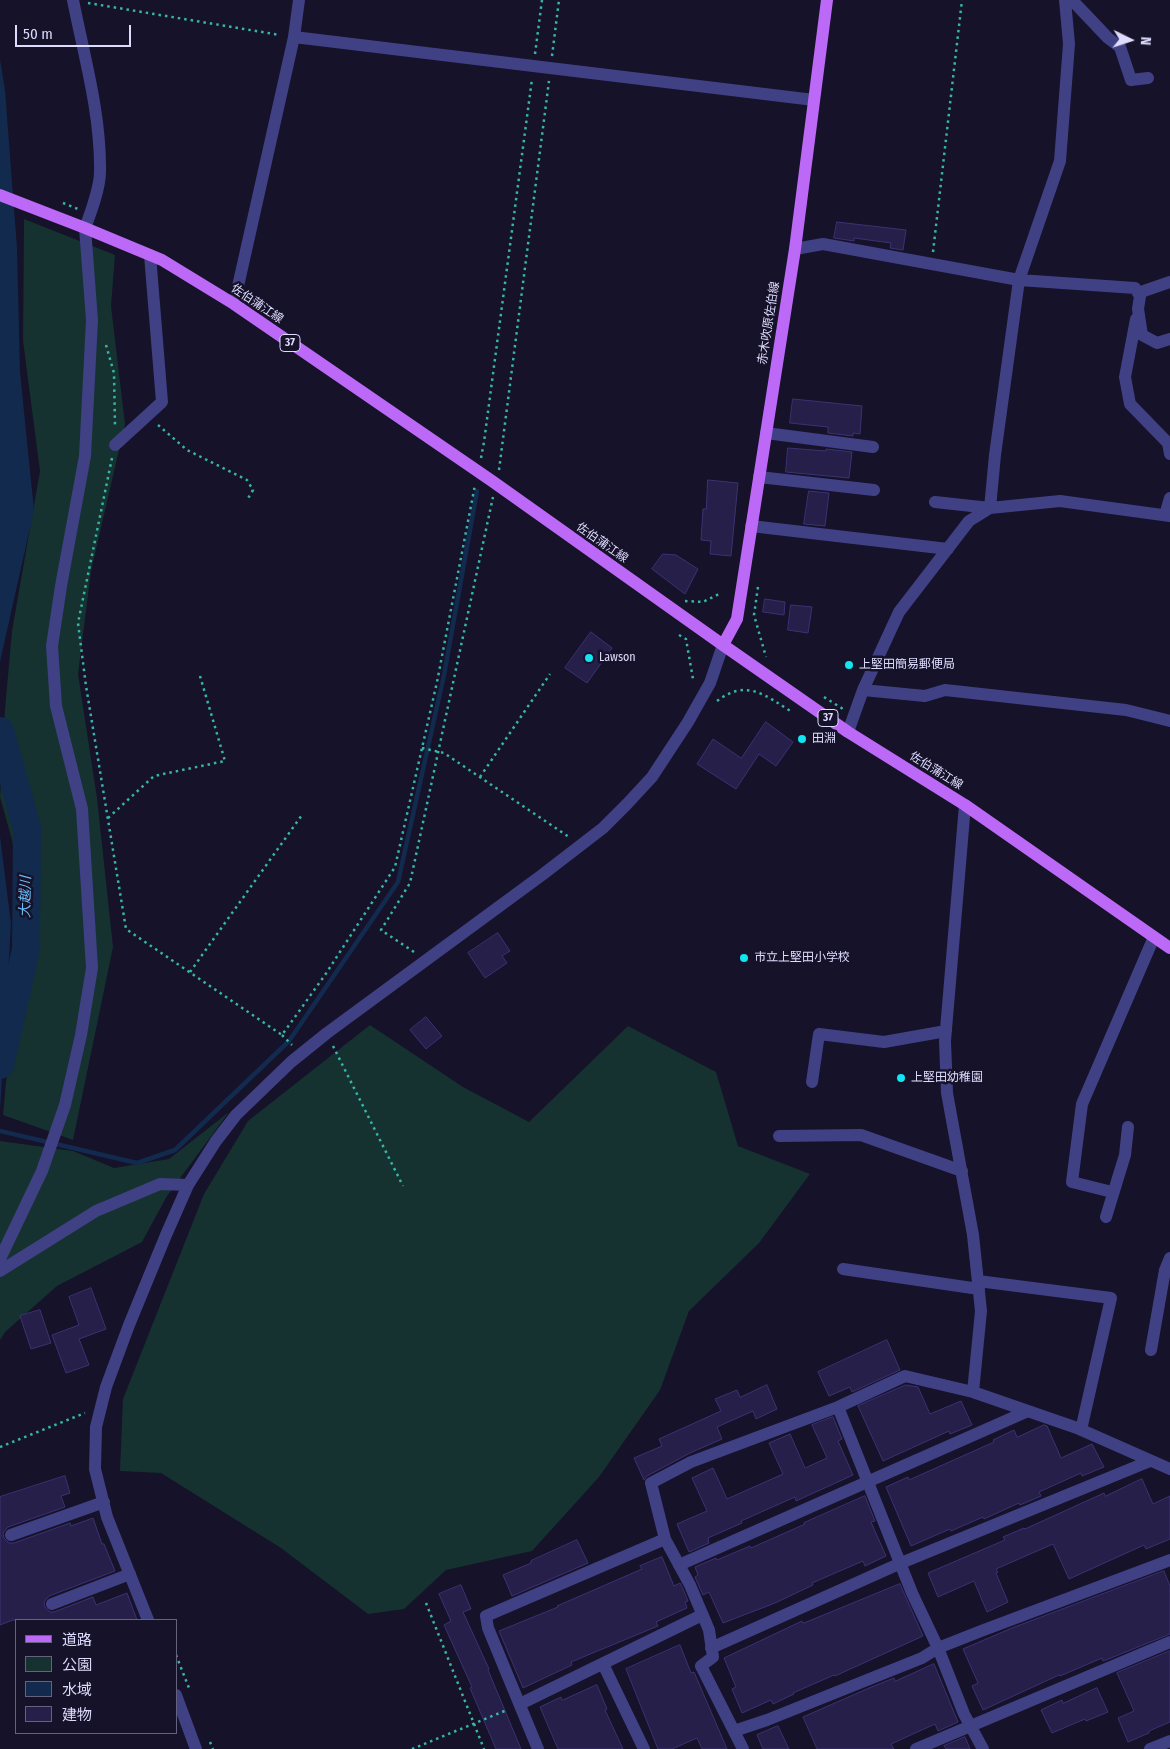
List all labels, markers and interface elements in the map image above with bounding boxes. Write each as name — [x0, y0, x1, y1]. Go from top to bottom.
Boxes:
scale bar — [18, 15, 134, 47]
north arrow — [1105, 15, 1155, 65]
text: 50 m — [23, 25, 53, 43]
text: N — [1137, 36, 1154, 46]
street label: 赤木吹原佐伯線 — [755, 280, 783, 366]
street label: 佐伯蒲江線 — [228, 281, 286, 327]
road number: 37 — [280, 334, 300, 352]
street label: 佐伯蒲江線 — [573, 520, 631, 566]
place label: Lawson — [599, 651, 636, 665]
marker: Lawson — [583, 652, 595, 664]
place label: 上堅田簡易郵便局 — [859, 658, 955, 672]
marker: 上堅田簡易郵便局 — [843, 659, 855, 671]
road number: 37 — [818, 710, 838, 726]
place label: 田淵 — [812, 732, 836, 746]
marker: 田淵 — [796, 733, 808, 745]
street label: 佐伯蒲江線 — [907, 749, 965, 793]
water label: 大越川 — [17, 876, 35, 918]
place label: 市立上堅田小学校 — [754, 951, 850, 965]
marker: 市立上堅田小学校 — [738, 952, 750, 964]
place label: 上堅田幼稚園 — [911, 1071, 983, 1085]
marker: 上堅田幼稚園 — [895, 1072, 907, 1084]
legend — [15, 1619, 178, 1734]
text: 道路 — [62, 1631, 92, 1649]
text: 公園 — [62, 1656, 92, 1674]
text: 水域 — [62, 1681, 92, 1699]
text: 建物 — [62, 1706, 92, 1724]

